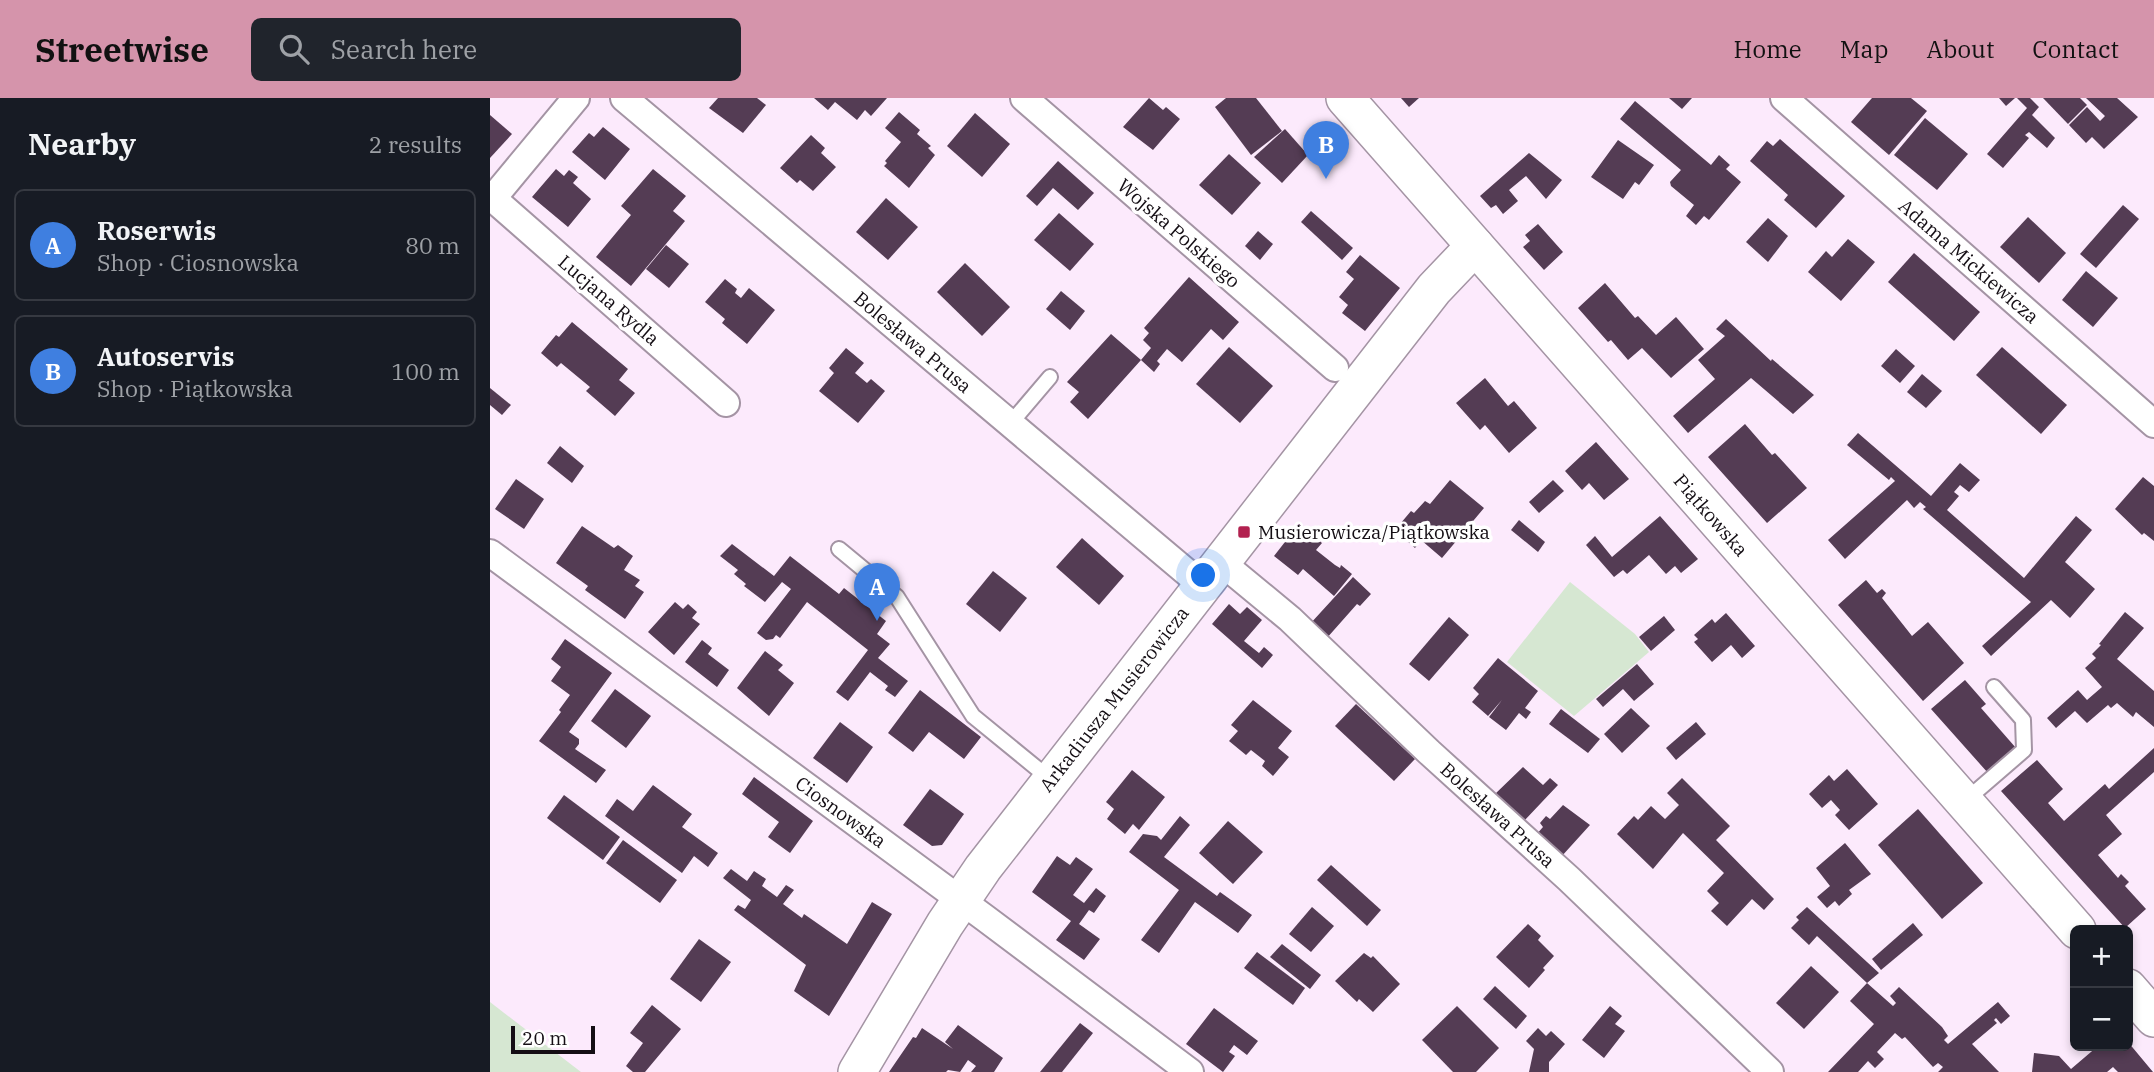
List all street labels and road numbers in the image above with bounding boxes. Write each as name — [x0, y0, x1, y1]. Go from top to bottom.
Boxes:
street label: Wojska Polskiego — [1113, 173, 1245, 293]
street label: Adama Mickiewicza — [1894, 194, 2044, 328]
street label: Lucjana Rydla — [554, 250, 664, 350]
street label: Bolesława Prusa — [849, 286, 977, 398]
street label: Piątkowska — [1669, 469, 1753, 561]
street label: Arkadiusza Musierowicza — [1034, 601, 1194, 797]
street label: Bolesława Prusa — [1436, 757, 1560, 873]
street label: Ciosnowska — [791, 771, 891, 853]

